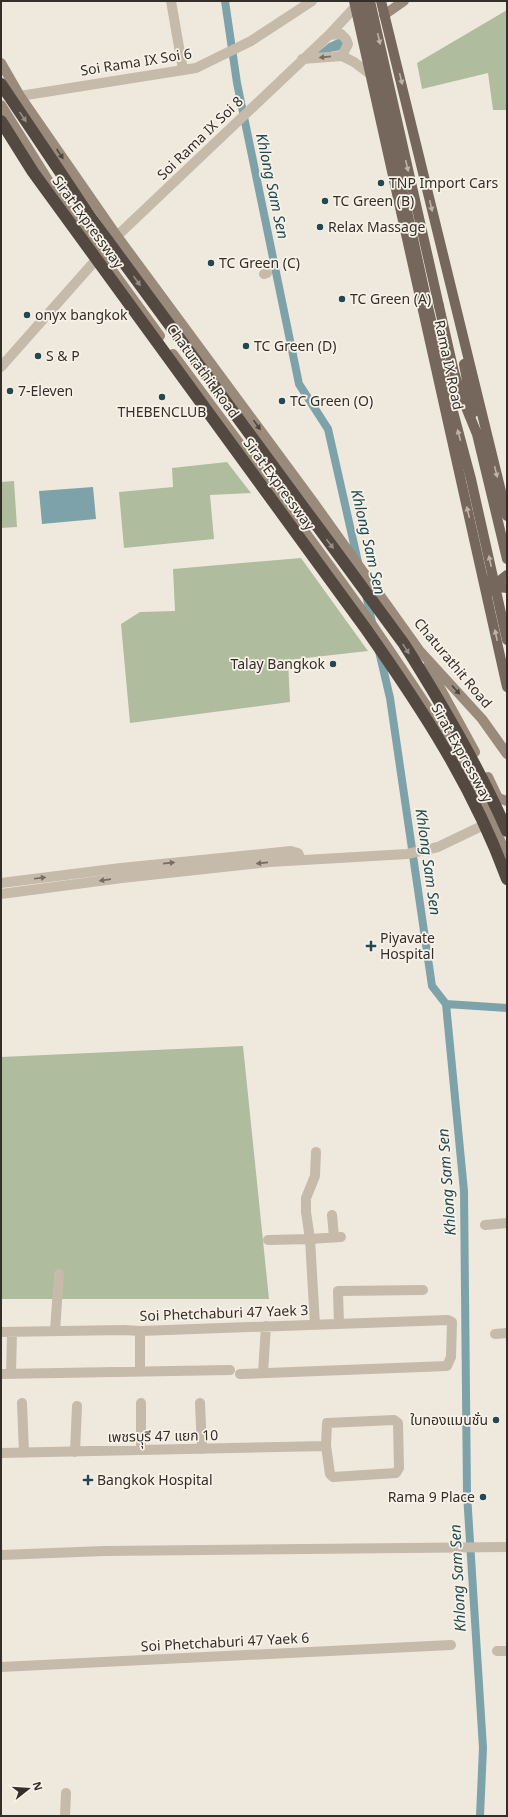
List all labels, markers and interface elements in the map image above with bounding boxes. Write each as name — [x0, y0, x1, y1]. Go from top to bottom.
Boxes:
one-way arrow — [376, 33, 382, 45]
street label: Soi Rama IX Soi 6 — [79, 43, 193, 80]
one-way arrow — [319, 54, 331, 60]
one-way arrow — [398, 73, 404, 86]
street label: Soi Rama IX Soi 8 — [153, 92, 247, 184]
one-way arrow — [19, 111, 27, 122]
water label: Khlong Sam Sen — [252, 131, 294, 240]
one-way arrow — [56, 149, 64, 159]
one-way arrow — [405, 160, 411, 172]
street label: Sirat Expressway — [48, 172, 129, 272]
place label: TNP Import Cars — [389, 173, 498, 192]
marker: TNP Import Cars — [376, 178, 386, 188]
place label: TC Green (B) — [333, 191, 414, 210]
marker: TC Green (B) — [320, 196, 330, 206]
one-way arrow — [428, 200, 434, 212]
place label: Relax Massage — [328, 217, 426, 236]
marker: Relax Massage — [315, 222, 325, 232]
place label: TC Green (C) — [219, 253, 300, 272]
marker: TC Green (C) — [206, 258, 216, 268]
one-way arrow — [133, 276, 141, 286]
place label: TC Green (A) — [350, 289, 431, 308]
marker: TC Green (A) — [337, 294, 347, 304]
place label: onyx bangkok — [35, 305, 128, 324]
marker: onyx bangkok — [22, 310, 32, 320]
street label: Rama IX Road — [431, 318, 468, 412]
street label: Chaturathit Road — [163, 320, 244, 422]
place label: TC Green (D) — [254, 336, 336, 355]
marker: TC Green (D) — [241, 341, 251, 351]
place label: S & P — [46, 346, 80, 365]
marker: S & P — [33, 351, 43, 361]
place label: 7-Eleven — [18, 381, 73, 400]
marker: 7-Eleven — [5, 386, 15, 396]
place label: TC Green (O) — [290, 391, 373, 410]
marker: THEBENCLUB — [157, 392, 167, 402]
marker: TC Green (O) — [277, 396, 287, 406]
place label: THEBENCLUB — [118, 402, 206, 421]
one-way arrow — [253, 419, 261, 430]
one-way arrow — [456, 429, 462, 441]
street label: Sirat Expressway — [239, 434, 320, 534]
one-way arrow — [494, 466, 500, 479]
water label: Khlong Sam Sen — [347, 487, 391, 596]
one-way arrow — [465, 506, 471, 518]
one-way arrow — [326, 538, 334, 549]
one-way arrow — [486, 555, 492, 567]
street label: Chaturathit Road — [410, 614, 497, 712]
one-way arrow — [492, 629, 498, 642]
one-way arrow — [402, 644, 410, 654]
place label: Talay Bangkok — [231, 654, 326, 673]
marker: Talay Bangkok — [328, 659, 338, 669]
one-way arrow — [451, 685, 460, 696]
street label: Sirat Expressway — [427, 700, 498, 806]
water label: Khlong Sam Sen — [412, 807, 446, 917]
one-way arrow — [163, 860, 175, 866]
one-way arrow — [256, 860, 268, 866]
one-way arrow — [34, 875, 46, 882]
one-way arrow — [99, 877, 111, 883]
place label: Piyavate Hospital — [380, 928, 435, 963]
marker: Piyavate Hospital — [365, 940, 377, 952]
water label: Khlong Sam Sen — [432, 1128, 460, 1236]
street label: Soi Phetchaburi 47 Yaek 3 — [139, 1300, 309, 1325]
place label: ใบทองแมนชั่น — [410, 1410, 488, 1429]
marker: ใบทองแมนชั่น — [491, 1415, 501, 1425]
street label: เพชรบุุรี 47 แยก 10 — [108, 1425, 219, 1450]
place label: Bangkok Hospital — [97, 1470, 213, 1489]
marker: Bangkok Hospital — [82, 1474, 94, 1486]
place label: Rama 9 Place — [388, 1487, 475, 1506]
marker: Rama 9 Place — [478, 1492, 488, 1502]
water label: Khlong Sam Sen — [444, 1524, 470, 1632]
street label: Soi Phetchaburi 47 Yaek 6 — [140, 1628, 310, 1655]
north arrow — [8, 1769, 48, 1809]
text: N — [30, 1779, 47, 1792]

